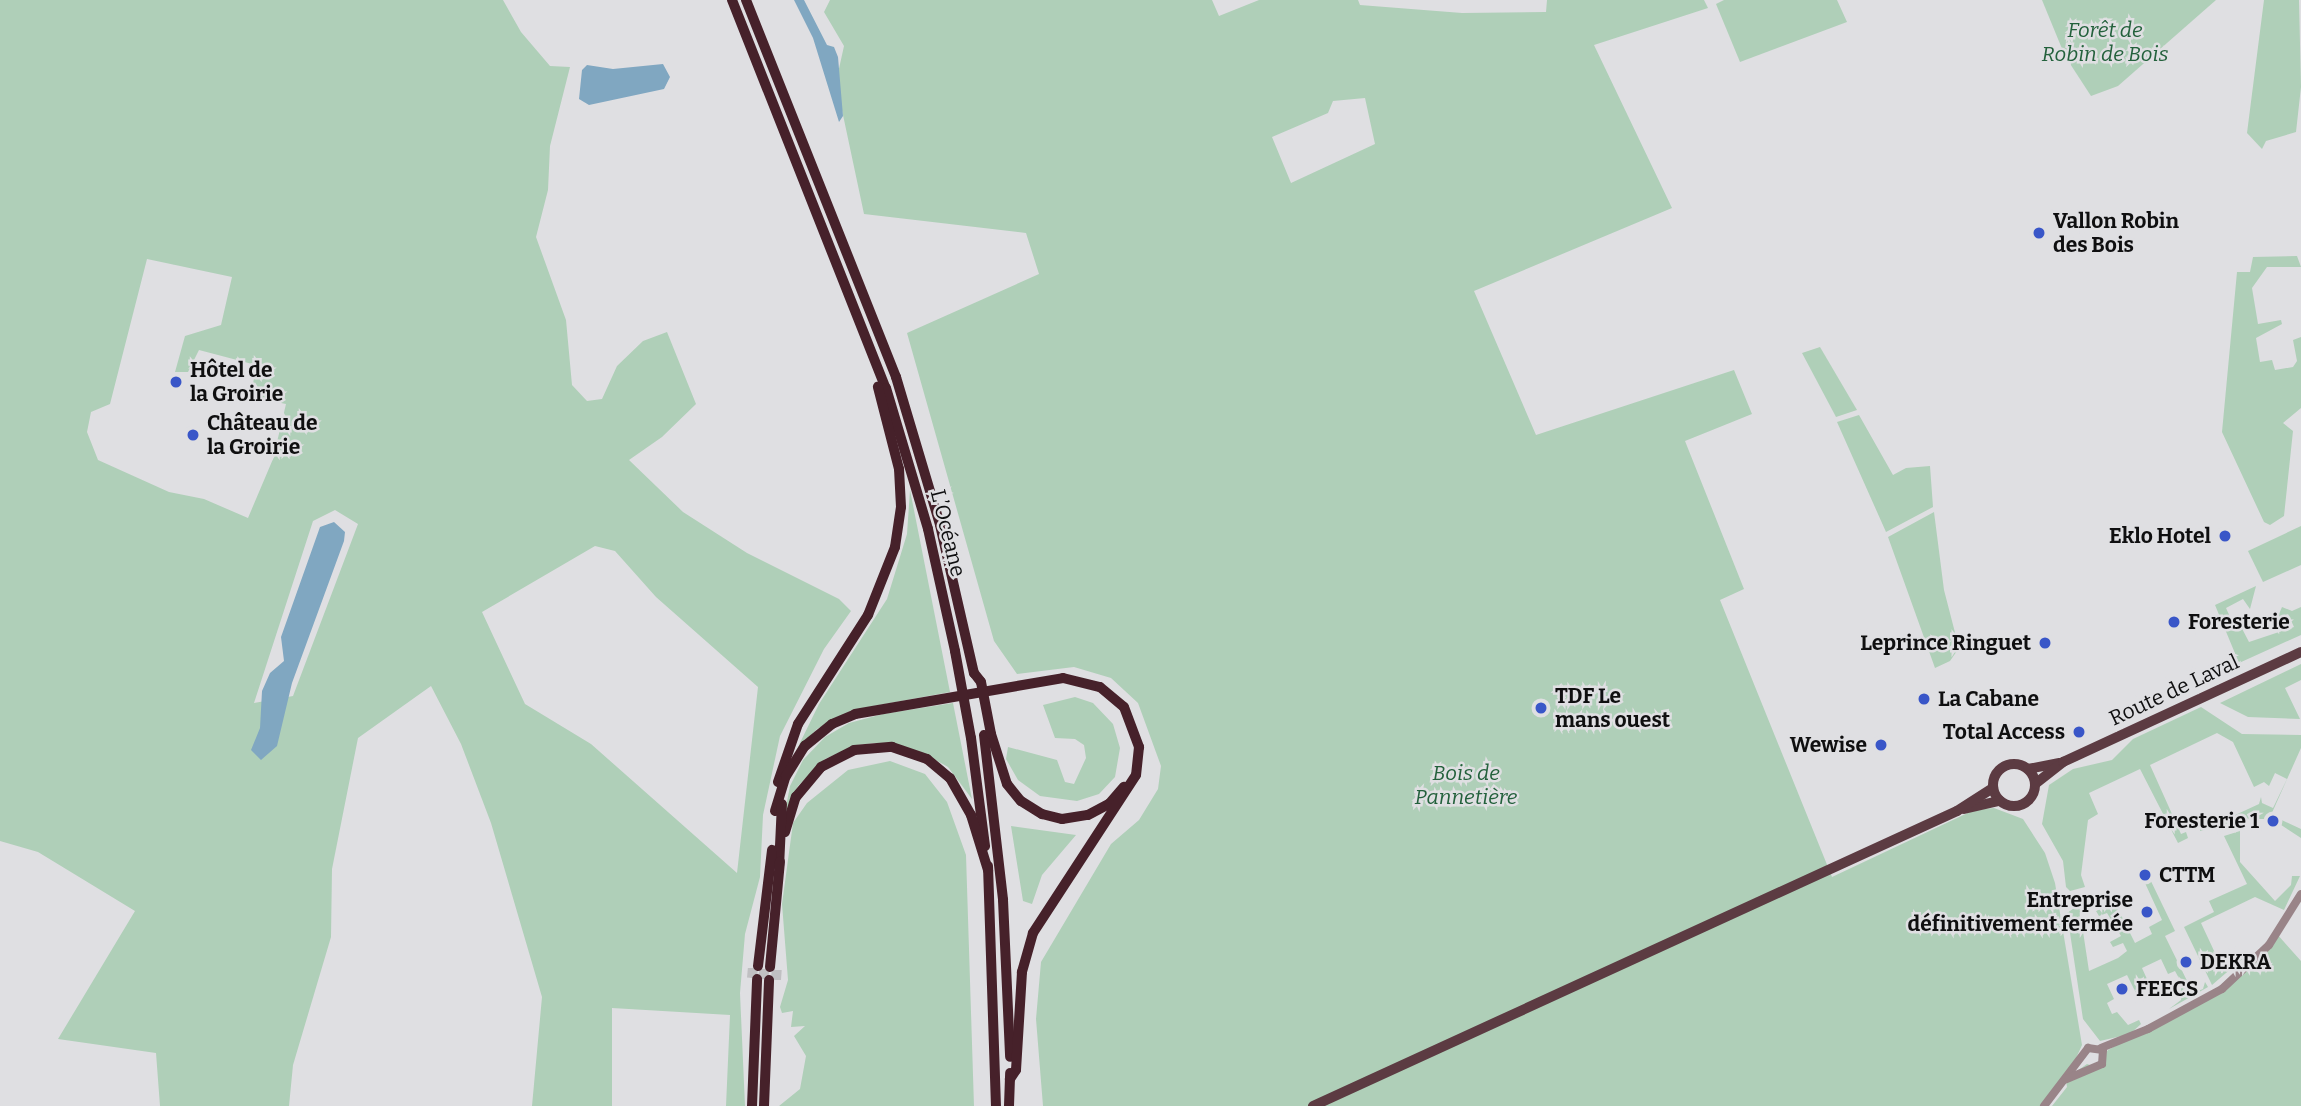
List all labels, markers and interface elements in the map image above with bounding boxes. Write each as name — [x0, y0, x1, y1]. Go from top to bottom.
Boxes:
park label: Forêt de Robin de Bois — [2042, 17, 2168, 67]
place label: Vallon Robin des Bois — [2053, 208, 2179, 258]
marker: Vallon Robin des Bois — [2031, 225, 2047, 241]
place label: Hôtel de la Groirie — [190, 357, 283, 407]
marker: Hôtel de la Groirie — [168, 374, 184, 390]
place label: Château de la Groirie — [207, 410, 317, 460]
marker: Château de la Groirie — [185, 427, 201, 443]
street label: L’Océane — [925, 487, 971, 579]
place label: Eklo Hotel — [2109, 523, 2211, 549]
marker: Eklo Hotel — [2217, 528, 2233, 544]
place label: Foresterie — [2188, 609, 2290, 635]
marker: Foresterie — [2166, 614, 2182, 630]
place label: Leprince Ringuet — [1860, 630, 2031, 656]
marker: Leprince Ringuet — [2037, 635, 2053, 651]
street label: Route de Laval — [2105, 649, 2243, 731]
place label: TDF Le mans ouest — [1555, 683, 1670, 733]
place label: La Cabane — [1938, 686, 2039, 712]
marker: La Cabane — [1916, 691, 1932, 707]
marker: TDF Le mans ouest — [1533, 700, 1549, 716]
place label: Total Access — [1943, 719, 2065, 745]
marker: Total Access — [2071, 724, 2087, 740]
place label: Wewise — [1790, 732, 1867, 758]
marker: Wewise — [1873, 737, 1889, 753]
park label: Bois de Pannetière — [1415, 760, 1517, 810]
place label: Foresterie 1 — [2144, 808, 2259, 834]
marker: Foresterie 1 — [2265, 813, 2281, 829]
place label: CTTM — [2159, 862, 2215, 888]
marker: CTTM — [2137, 867, 2153, 883]
place label: Entreprise définitivement fermée — [1907, 887, 2133, 937]
marker: Entreprise définitivement fermée — [2139, 904, 2155, 920]
place label: DEKRA — [2200, 949, 2271, 975]
marker: DEKRA — [2178, 954, 2194, 970]
place label: FEECS — [2136, 976, 2198, 1002]
marker: FEECS — [2114, 981, 2130, 997]

